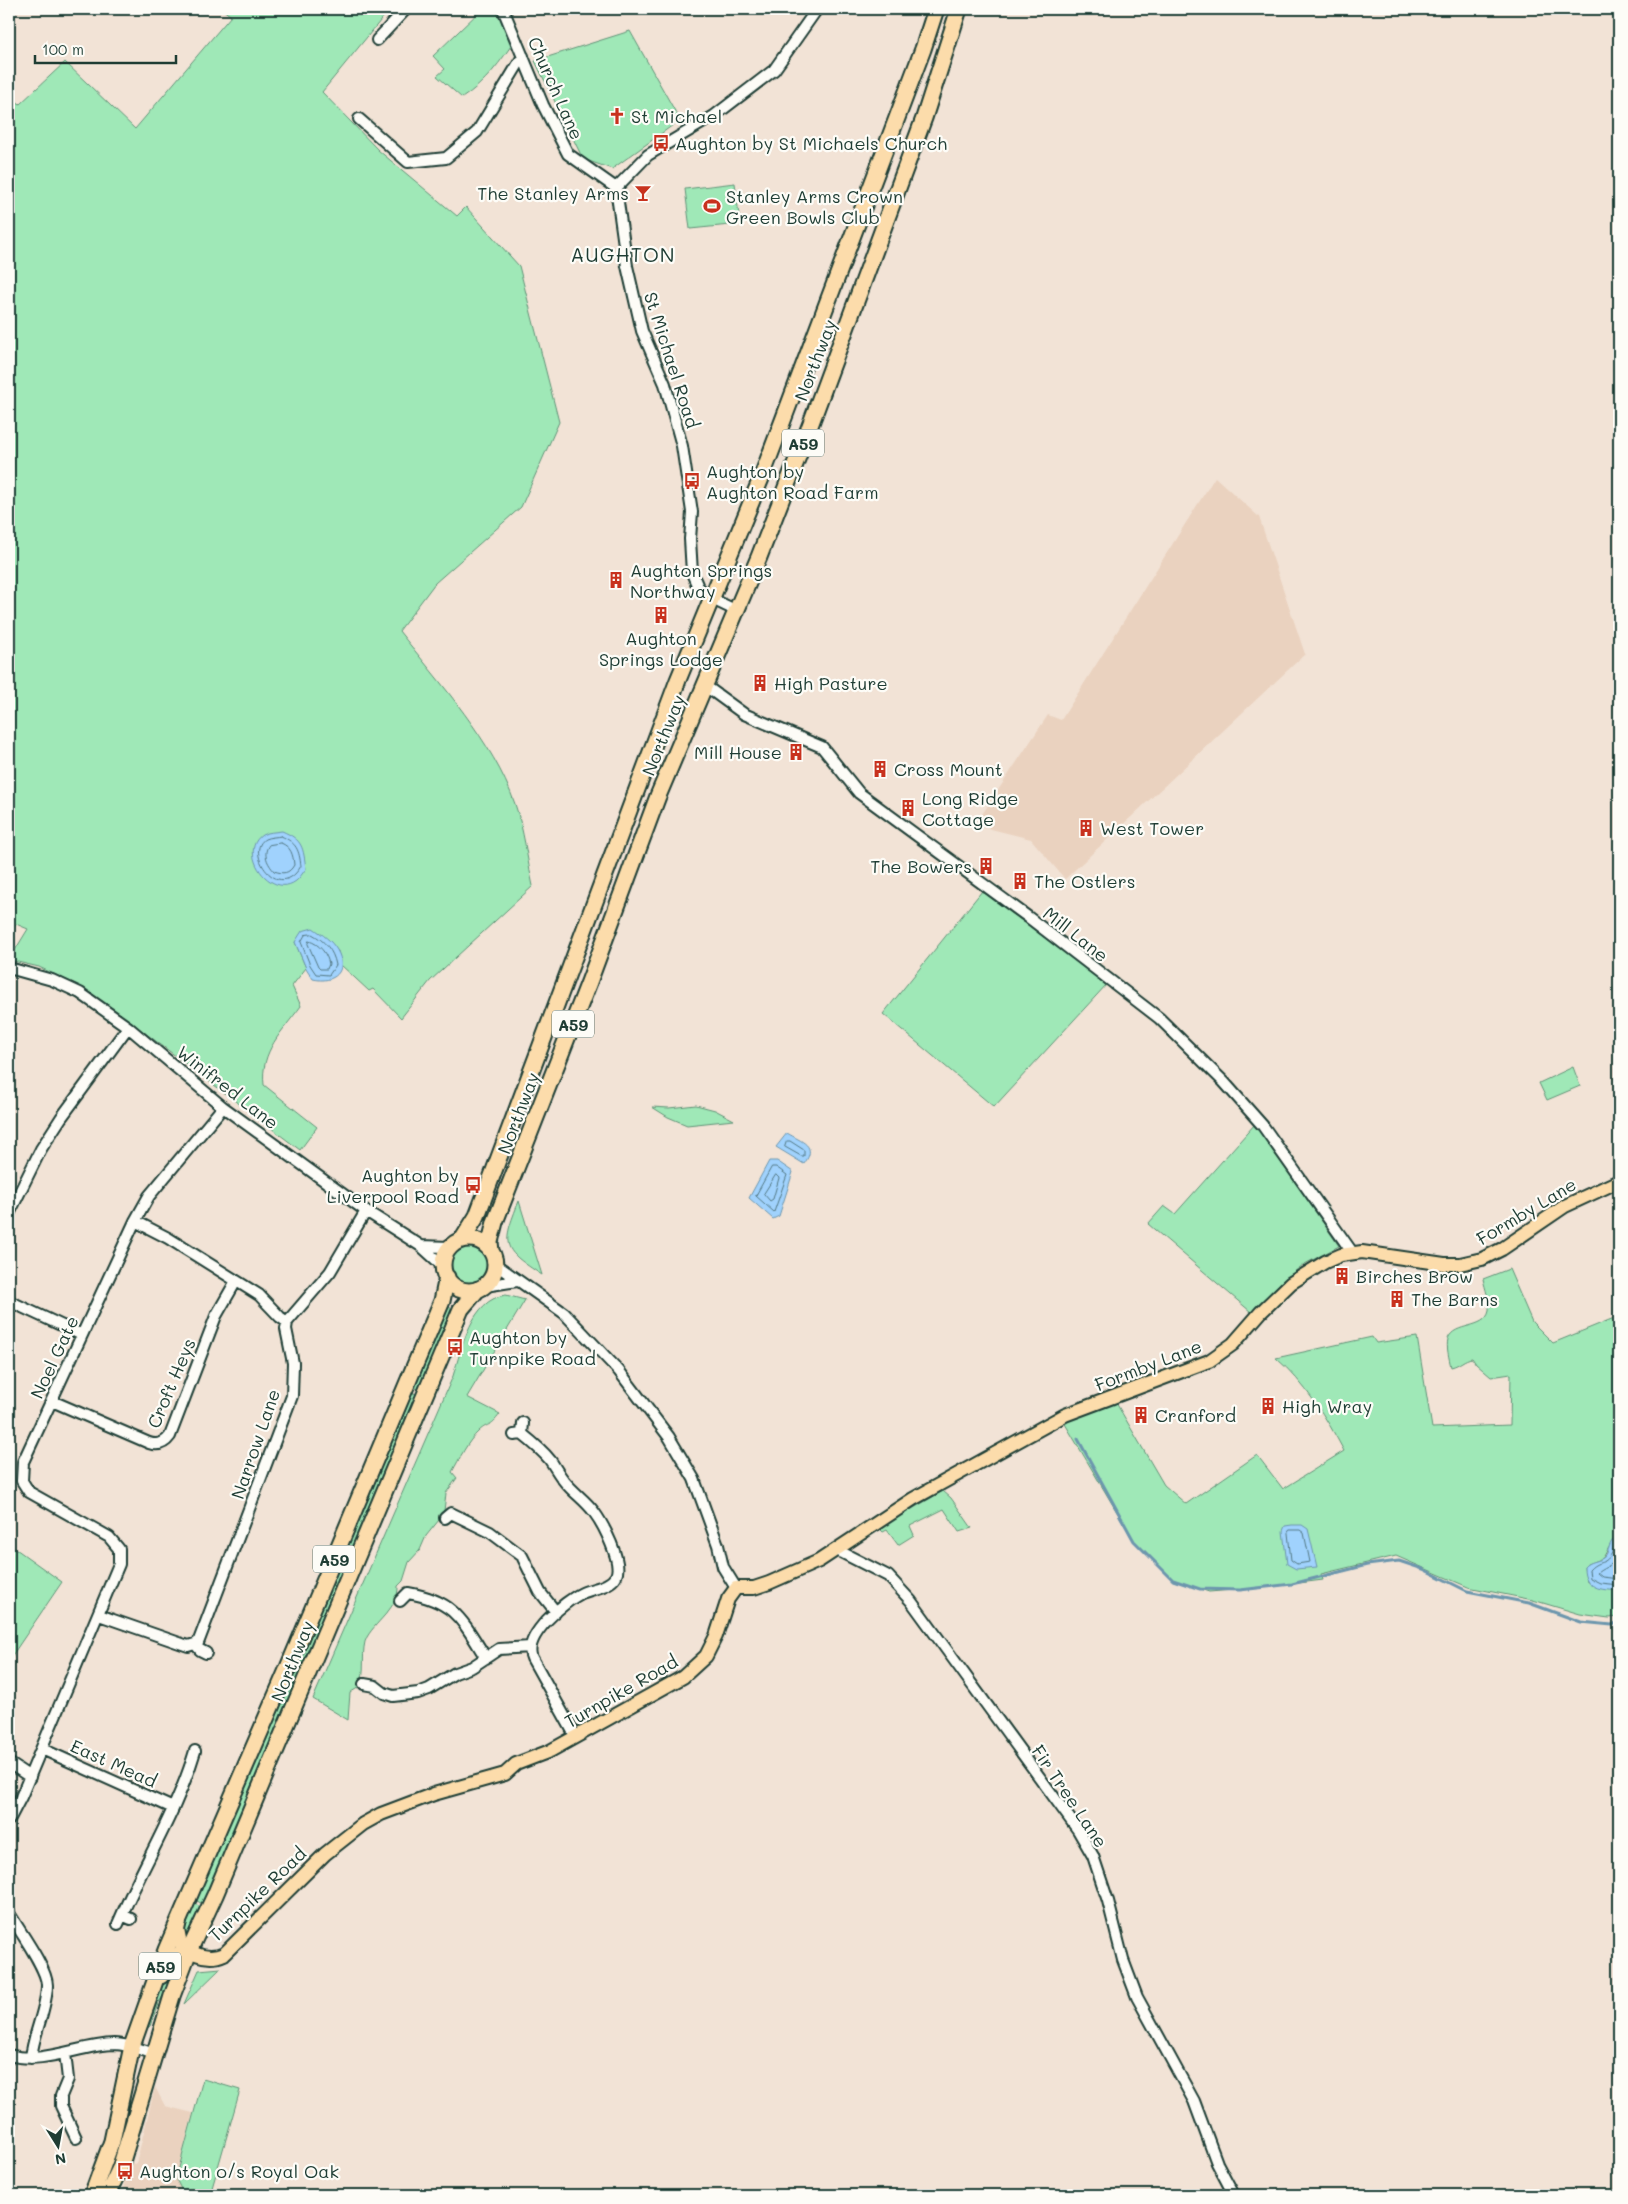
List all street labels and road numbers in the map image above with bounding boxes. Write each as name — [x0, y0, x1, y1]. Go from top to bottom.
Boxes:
street label: Church Lane — [523, 33, 589, 143]
street label: St Michael Road — [639, 289, 705, 431]
street label: Northway — [788, 316, 842, 404]
road number: A59 — [782, 429, 824, 456]
street label: Northway — [636, 691, 690, 779]
street label: Mill Lane — [1038, 901, 1114, 967]
road number: A59 — [552, 1011, 594, 1038]
street label: Winifred Lane — [172, 1040, 284, 1134]
street label: Northway — [491, 1069, 545, 1157]
street label: Formby Lane — [1472, 1172, 1580, 1250]
street label: Noel Gate — [24, 1312, 84, 1402]
street label: Croft Heys — [141, 1334, 201, 1432]
street label: Formby Lane — [1091, 1334, 1205, 1396]
street label: Narrow Lane — [225, 1386, 285, 1502]
road number: A59 — [313, 1546, 355, 1572]
street label: Northway — [265, 1617, 319, 1705]
street label: Turnpike Road — [560, 1649, 682, 1733]
street label: East Mead — [67, 1733, 161, 1793]
street label: Fir Tree Lane — [1027, 1740, 1113, 1852]
street label: Turnpike Road — [203, 1841, 311, 1947]
road number: A59 — [139, 1952, 181, 1980]

